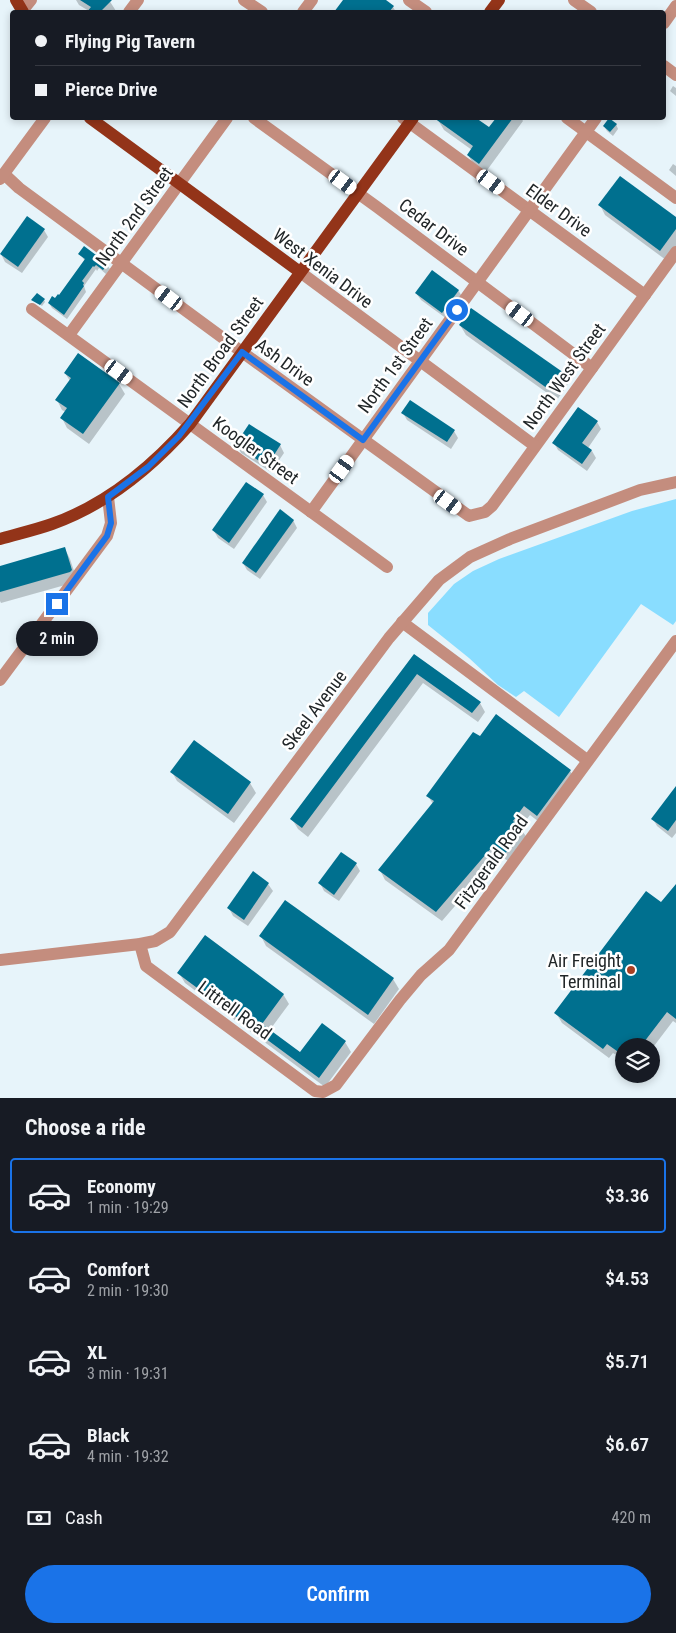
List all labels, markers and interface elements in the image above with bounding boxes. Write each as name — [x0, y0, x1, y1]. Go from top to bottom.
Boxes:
text: Flying Pig Tavern — [65, 30, 195, 53]
text: Pierce Drive — [65, 78, 157, 101]
street label: North 2nd Street — [91, 162, 177, 270]
car — [326, 167, 359, 197]
car — [474, 167, 507, 197]
street label: Elder Drive — [522, 179, 596, 241]
street label: Cedar Drive — [395, 194, 473, 260]
street label: West Xenia Drive — [269, 224, 377, 312]
car — [152, 283, 185, 313]
street label: North Broad Street — [173, 292, 267, 412]
route start — [446, 299, 468, 321]
car — [503, 299, 536, 329]
street label: North 1st Street — [353, 313, 437, 417]
street label: North West Street — [518, 319, 610, 433]
street label: Ash Drive — [252, 334, 318, 390]
car — [102, 357, 135, 387]
street label: Koogler Street — [209, 412, 303, 488]
car — [327, 452, 356, 486]
car — [431, 487, 464, 517]
route end — [46, 593, 68, 615]
callout: 2 min — [16, 622, 98, 656]
text: 2 min — [39, 629, 75, 648]
street label: Skeel Avenue — [277, 666, 351, 754]
street label: Fitzgerald Road — [450, 811, 532, 913]
place label: Air Freight Terminal — [548, 950, 621, 992]
marker: Air Freight Terminal — [625, 964, 637, 976]
street label: Littrell Road — [194, 976, 276, 1044]
map controls — [615, 1038, 660, 1083]
button: layers — [615, 1038, 660, 1083]
text: Choose a ride — [25, 1115, 146, 1140]
icon: car — [27, 1173, 72, 1218]
text: Economy — [87, 1175, 156, 1198]
text: $3.36 — [605, 1184, 649, 1207]
text: 1 min · 19:29 — [87, 1198, 169, 1217]
icon: car — [27, 1256, 72, 1301]
text: Comfort — [87, 1258, 150, 1281]
text: $4.53 — [605, 1267, 649, 1290]
text: 2 min · 19:30 — [87, 1281, 169, 1300]
icon: car — [27, 1339, 72, 1384]
text: XL — [87, 1341, 107, 1364]
text: $5.71 — [605, 1350, 649, 1373]
text: 3 min · 19:31 — [87, 1364, 169, 1383]
icon: car — [27, 1422, 72, 1467]
text: Black — [87, 1424, 129, 1447]
text: $6.67 — [605, 1433, 649, 1456]
text: 4 min · 19:32 — [87, 1447, 169, 1466]
icon: cash — [25, 1504, 53, 1532]
text: Cash — [65, 1506, 103, 1529]
text: 420 m — [612, 1508, 651, 1527]
button: Confirm — [25, 1565, 651, 1623]

